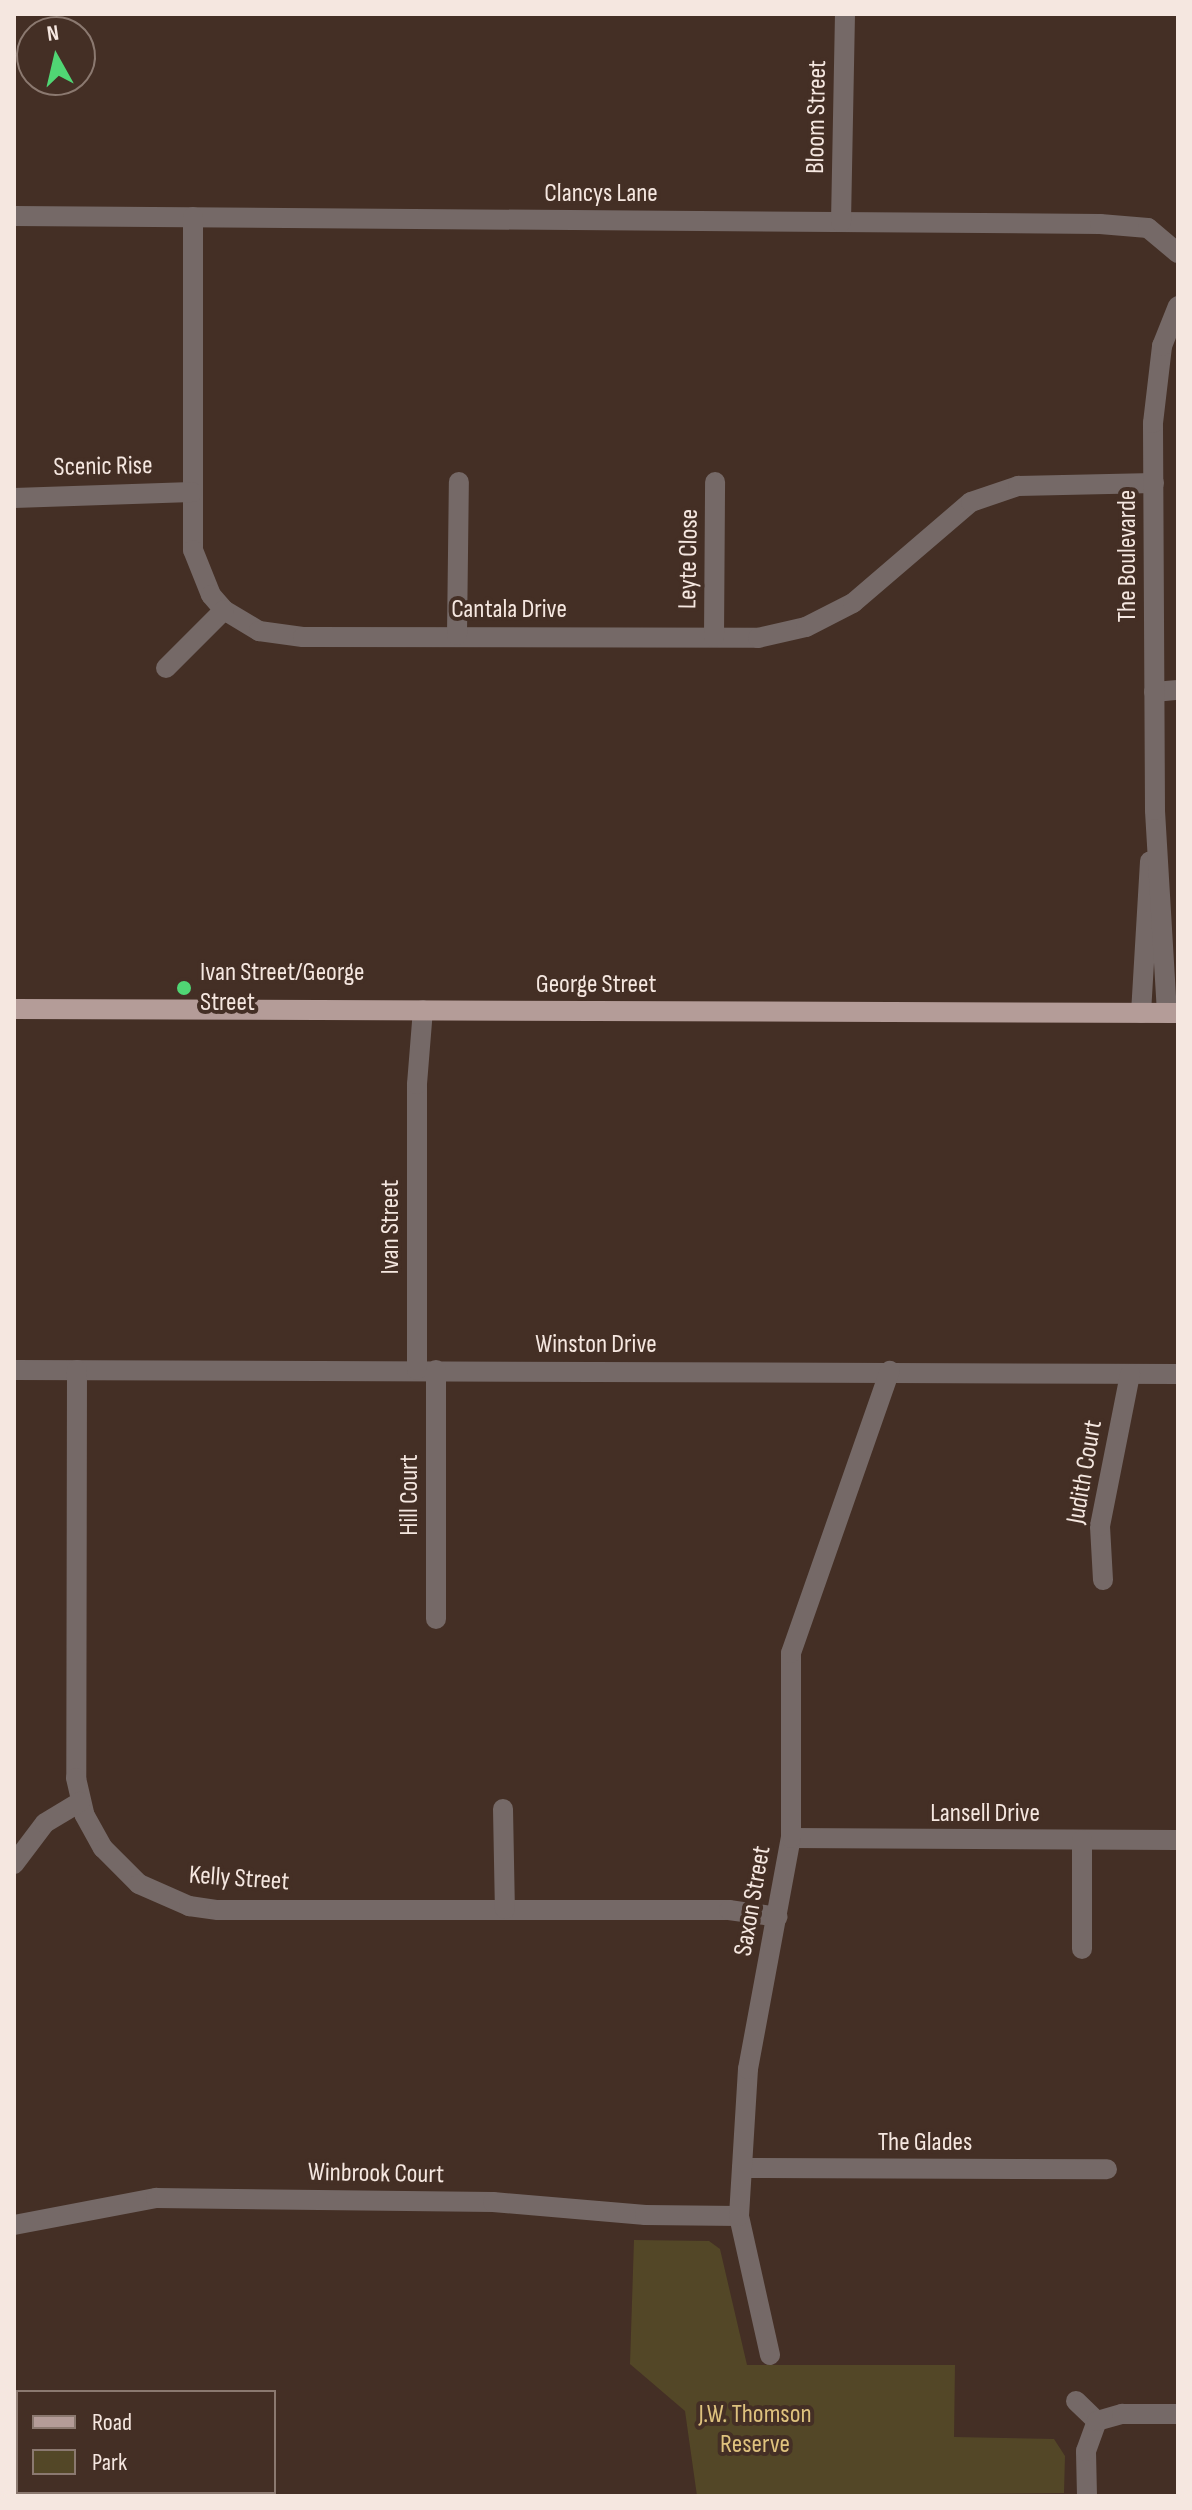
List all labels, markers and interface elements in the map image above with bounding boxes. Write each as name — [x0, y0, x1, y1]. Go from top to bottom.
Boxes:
north arrow — [16, 16, 96, 96]
text: N — [45, 20, 61, 48]
street label: Bloom Street — [800, 60, 834, 174]
street label: Clancys Lane — [544, 178, 658, 210]
street label: Scenic Rise — [53, 451, 153, 483]
street label: The Boulevarde — [1112, 490, 1144, 622]
street label: Leyte Close — [673, 509, 705, 609]
street label: Cantala Drive — [451, 594, 567, 626]
place label: Ivan Street/George Street — [200, 957, 364, 1018]
street label: George Street — [536, 969, 656, 1001]
marker: Ivan Street/George Street — [175, 979, 193, 997]
street label: Ivan Street — [375, 1179, 407, 1275]
street label: Winston Drive — [535, 1329, 657, 1361]
street label: Judith Court — [1061, 1418, 1109, 1526]
street label: Hill Court — [394, 1454, 426, 1536]
street label: Lansell Drive — [930, 1798, 1040, 1830]
street label: Saxon Street — [728, 1843, 778, 1959]
street label: Kelly Street — [188, 1860, 290, 1898]
street label: The Glades — [878, 2127, 972, 2159]
street label: Winbrook Court — [308, 2157, 444, 2191]
legend — [16, 2390, 276, 2494]
park label: J.W. Thomson Reserve — [698, 2399, 812, 2460]
text: Road — [92, 2408, 132, 2437]
text: Park — [92, 2448, 127, 2477]

